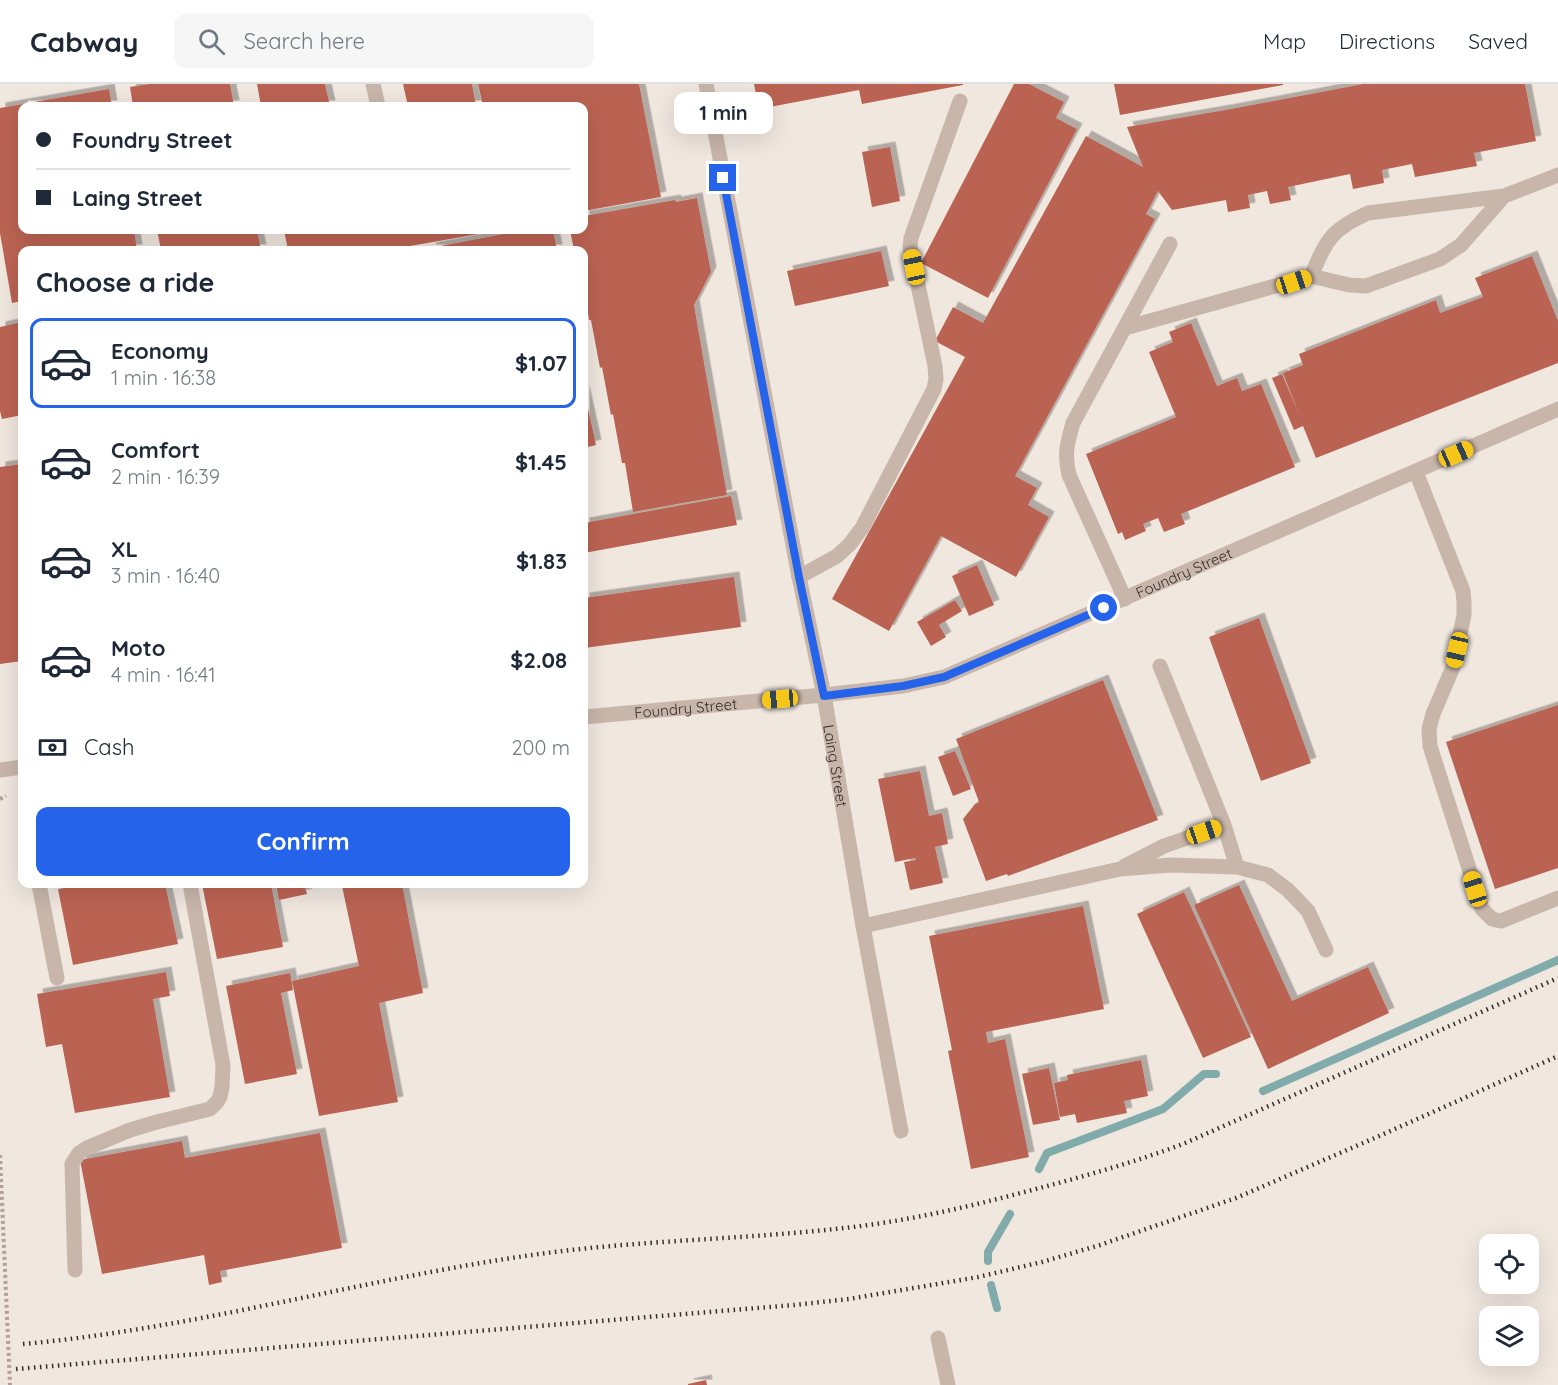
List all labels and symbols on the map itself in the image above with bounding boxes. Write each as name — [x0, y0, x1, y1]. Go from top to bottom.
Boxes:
callout: 1 min — [674, 91, 772, 133]
route end — [709, 164, 736, 191]
car — [901, 248, 927, 286]
car — [1274, 268, 1314, 296]
car — [1436, 438, 1476, 470]
street label: Foundry Street — [1133, 543, 1235, 602]
route start — [1090, 594, 1117, 621]
car — [1444, 630, 1470, 670]
car — [761, 688, 799, 710]
street label: Foundry Street — [633, 694, 738, 722]
street label: Laing Street — [820, 723, 852, 808]
car — [1184, 818, 1224, 846]
car — [1461, 869, 1489, 909]

